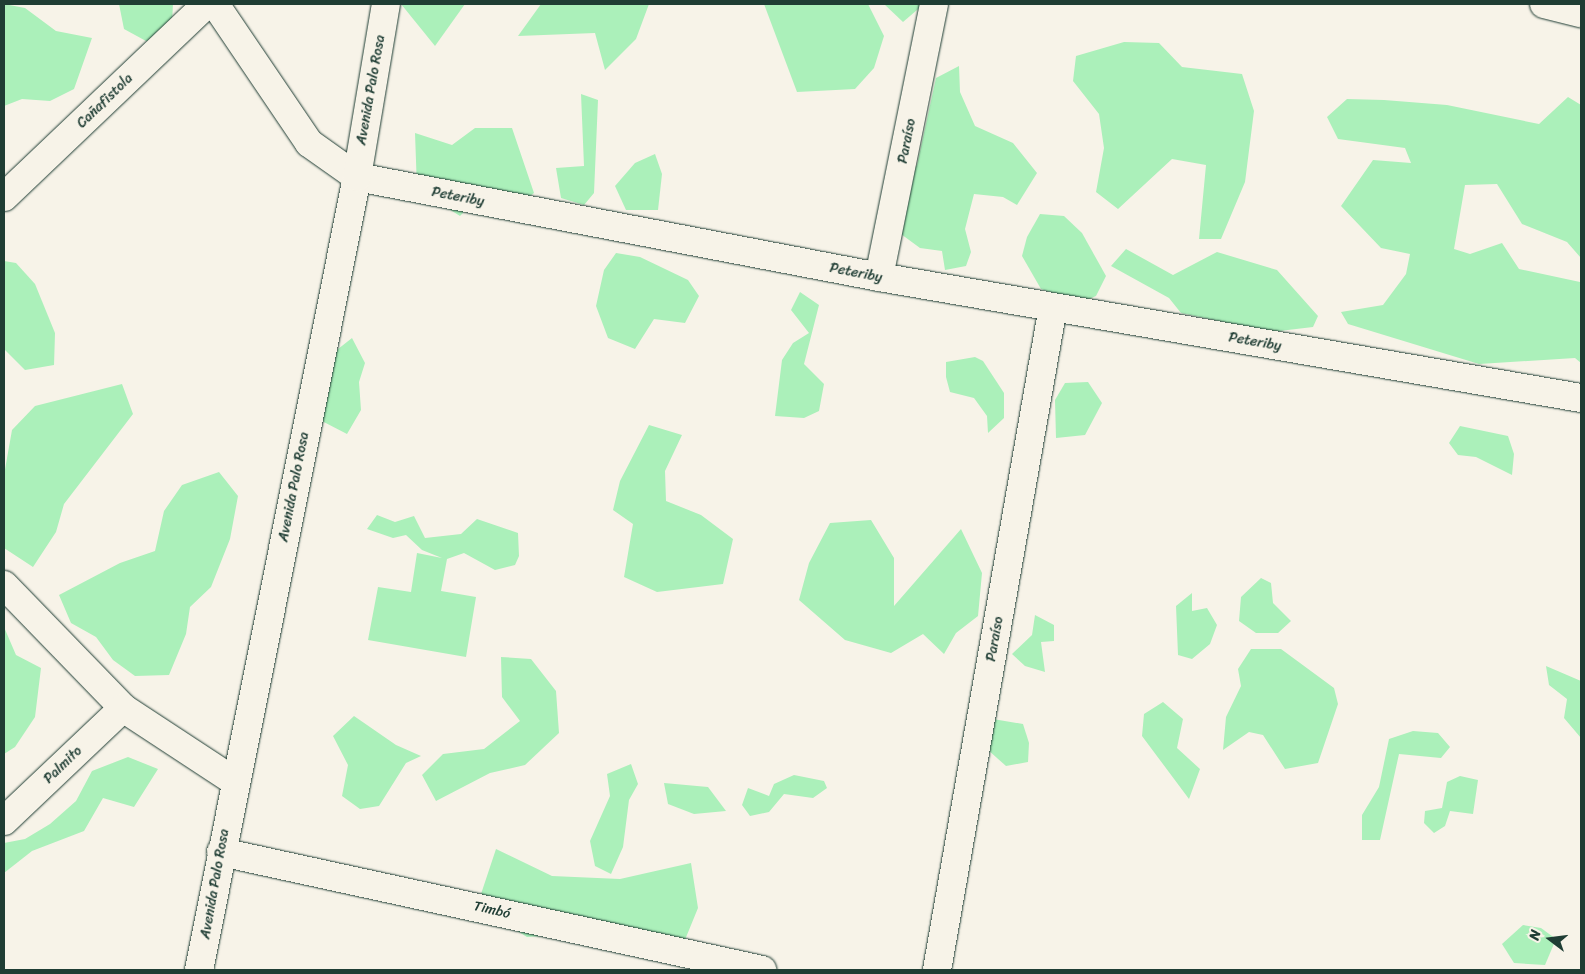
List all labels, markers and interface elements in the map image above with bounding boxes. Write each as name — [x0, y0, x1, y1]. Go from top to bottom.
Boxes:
street label: Avenida Palo Rosa — [353, 34, 389, 146]
street label: Cañafistola — [74, 70, 136, 132]
street label: Paraíso — [894, 117, 920, 165]
street label: Peteriby — [430, 184, 486, 210]
street label: Peteriby — [828, 260, 884, 286]
street label: Peteriby — [1227, 329, 1283, 355]
street label: Avenida Palo Rosa — [275, 431, 313, 543]
street label: Paraíso — [983, 615, 1007, 663]
street label: Palmito — [40, 743, 86, 787]
street label: Avenida Palo Rosa — [197, 828, 233, 940]
street label: Timbó — [472, 898, 512, 922]
north arrow — [1525, 914, 1575, 964]
text: N — [1522, 927, 1548, 943]

